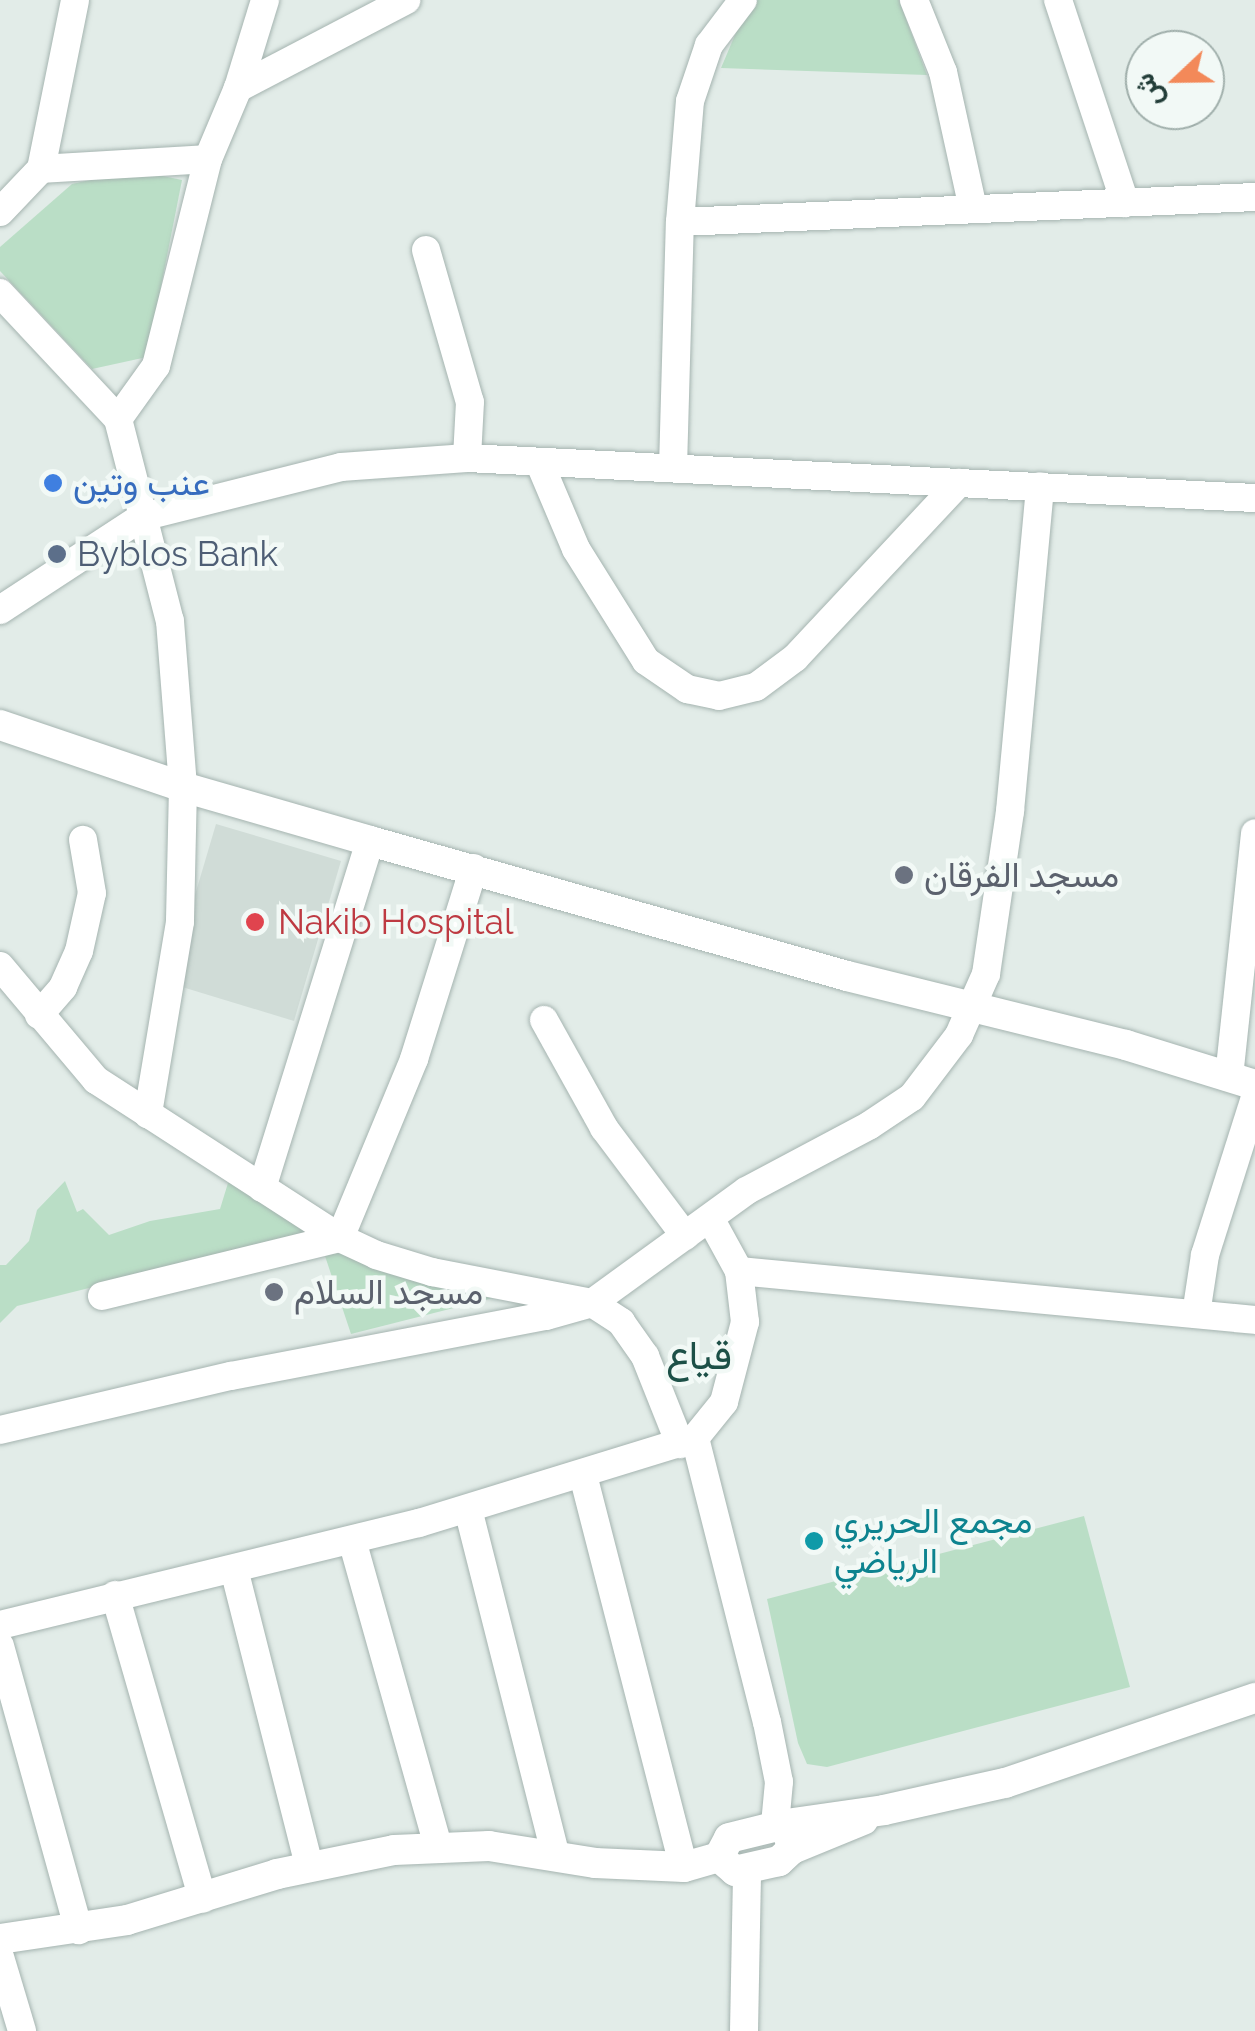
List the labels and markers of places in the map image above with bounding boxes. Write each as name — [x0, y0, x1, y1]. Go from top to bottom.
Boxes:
place label: عنب وتين — [73, 462, 210, 504]
marker: عنب وتين — [42, 472, 64, 494]
place label: Byblos Bank — [77, 533, 278, 575]
marker: Byblos Bank — [46, 543, 68, 565]
place label: مسجد الفرقان — [924, 854, 1119, 896]
marker: مسجد الفرقان — [893, 864, 915, 886]
place label: Nakib Hospital — [278, 901, 513, 943]
marker: Nakib Hospital — [242, 909, 268, 935]
place label: مسجد السلام — [294, 1271, 483, 1313]
marker: مسجد السلام — [263, 1281, 285, 1303]
place label: مجمع الحريري الرياضي — [834, 1500, 1032, 1582]
marker: مجمع الحريري الرياضي — [803, 1530, 825, 1552]

